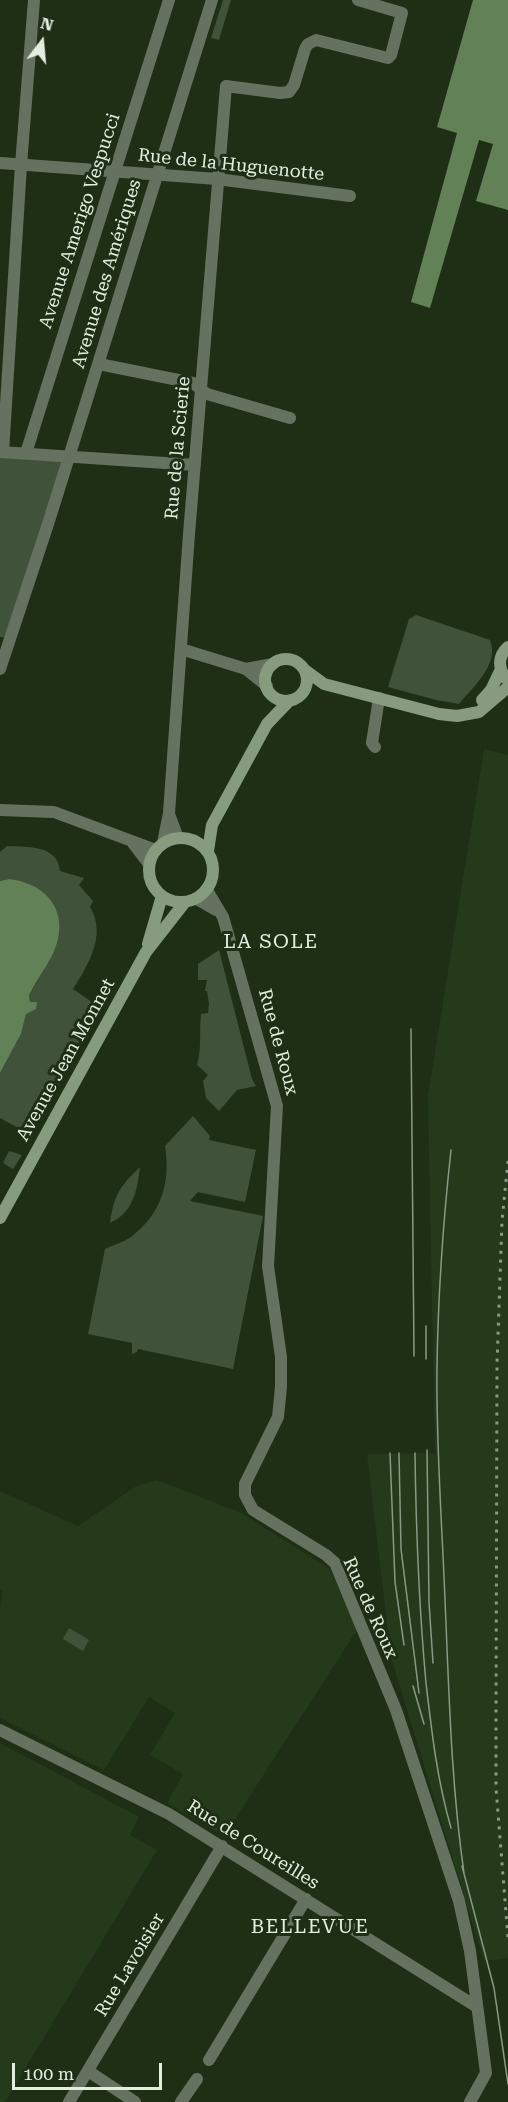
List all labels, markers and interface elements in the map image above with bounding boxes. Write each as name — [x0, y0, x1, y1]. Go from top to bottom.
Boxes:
north arrow — [12, 12, 72, 72]
text: N — [39, 13, 56, 35]
street label: Avenue Amerigo Vespucci — [35, 111, 125, 331]
street label: Rue de la Huguenotte — [137, 144, 325, 186]
street label: Avenue des Amériques — [68, 177, 146, 371]
street label: Rue de la Scierie — [161, 375, 195, 521]
district label: LA SOLE — [223, 930, 319, 954]
street label: Avenue Jean Monnet — [12, 975, 120, 1145]
street label: Rue de Roux — [253, 987, 303, 1097]
street label: Rue de Roux — [338, 1554, 402, 1662]
street label: Rue de Coureilles — [183, 1796, 323, 1894]
street label: Rue Lavoisier — [91, 1909, 169, 2021]
district label: BELLEVUE — [251, 1915, 369, 1939]
scale bar — [15, 2051, 165, 2089]
text: 100 m — [23, 2063, 74, 2084]

